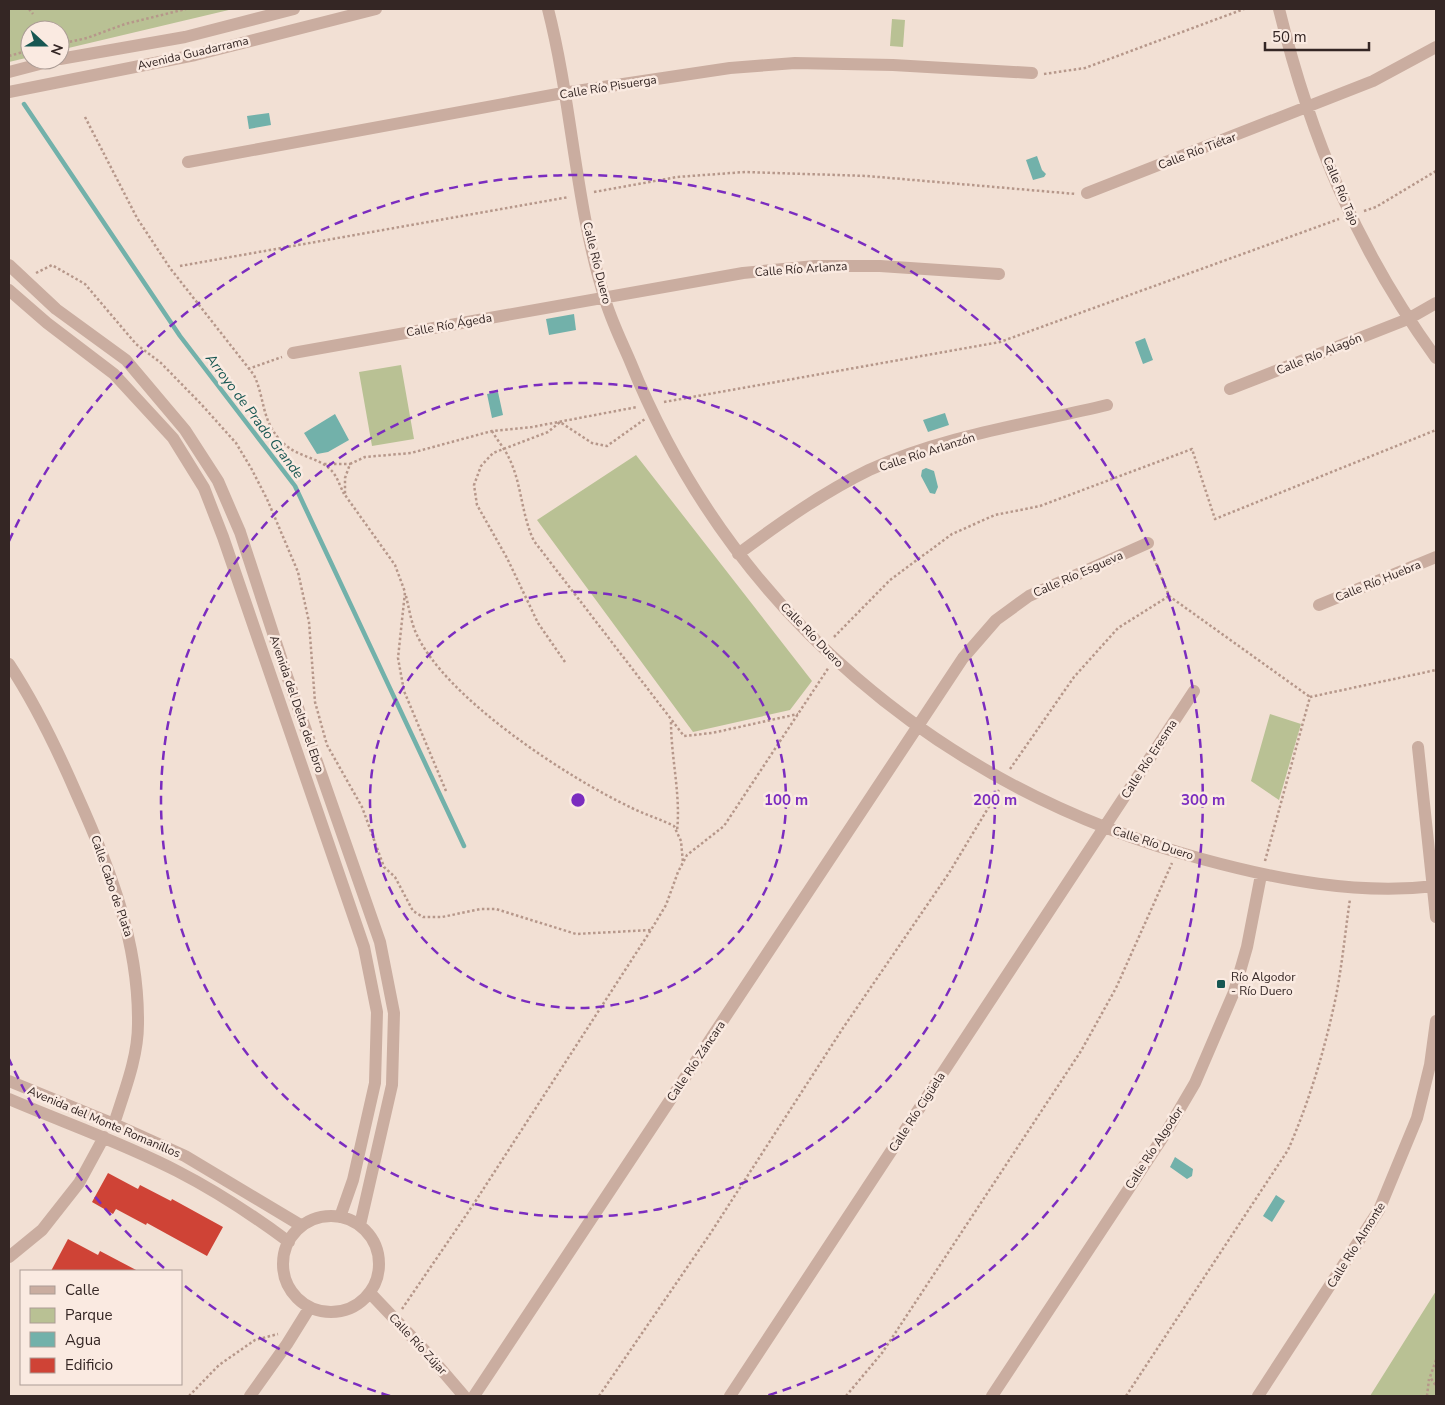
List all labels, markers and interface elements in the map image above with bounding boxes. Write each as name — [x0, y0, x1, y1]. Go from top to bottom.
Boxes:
north arrow — [20, 20, 70, 70]
scale bar — [1265, 20, 1369, 52]
text: 50 m — [1272, 27, 1307, 47]
street label: Avenida Guadarrama — [136, 32, 250, 74]
text: N — [46, 41, 67, 58]
street label: Calle Río Pisuerga — [558, 71, 658, 103]
street label: Calle Río Tiétar — [1156, 128, 1239, 173]
street label: Calle Río Tajo — [1319, 154, 1363, 228]
street label: Calle Río Duero — [579, 220, 615, 306]
street label: Calle Río Arlanza — [754, 258, 848, 280]
street label: Calle Río Ágeda — [405, 310, 493, 340]
street label: Calle Río Alagón — [1274, 330, 1364, 378]
water label: Arroyo de Prado Grande — [201, 349, 308, 483]
street label: Calle Río Arlanzón — [877, 429, 977, 475]
street label: Calle Río Esgueva — [1031, 547, 1125, 601]
street label: Calle Río Huebra — [1333, 557, 1423, 605]
street label: Calle Río Duero — [777, 599, 847, 671]
street label: Avenida del Delta del Ebro — [266, 633, 328, 775]
street label: Calle Río Eresma — [1117, 716, 1181, 802]
text: 100 m — [764, 790, 808, 810]
text: 200 m — [973, 790, 1017, 810]
text: 300 m — [1181, 790, 1225, 810]
centre of rings — [569, 791, 587, 809]
street label: Calle Río Duero — [1110, 822, 1196, 864]
street label: Calle Cabo de Plata — [87, 833, 137, 939]
place label: Río Algodor - Río Duero — [1231, 969, 1296, 999]
marker: Río Algodor - Río Duero — [1215, 978, 1227, 990]
street label: Calle Río Záncara — [663, 1018, 729, 1104]
street label: Calle Río Cigüela — [885, 1069, 949, 1155]
street label: Avenida del Monte Romanillos — [25, 1082, 183, 1162]
street label: Calle Río Algodor — [1121, 1103, 1187, 1192]
street label: Calle Río Almonte — [1323, 1199, 1389, 1291]
legend — [20, 1270, 182, 1385]
text: Calle — [65, 1280, 100, 1300]
text: Parque — [65, 1305, 113, 1325]
street label: Calle Río Zújar — [385, 1310, 451, 1379]
text: Agua — [65, 1330, 101, 1350]
text: Edificio — [65, 1355, 113, 1375]

